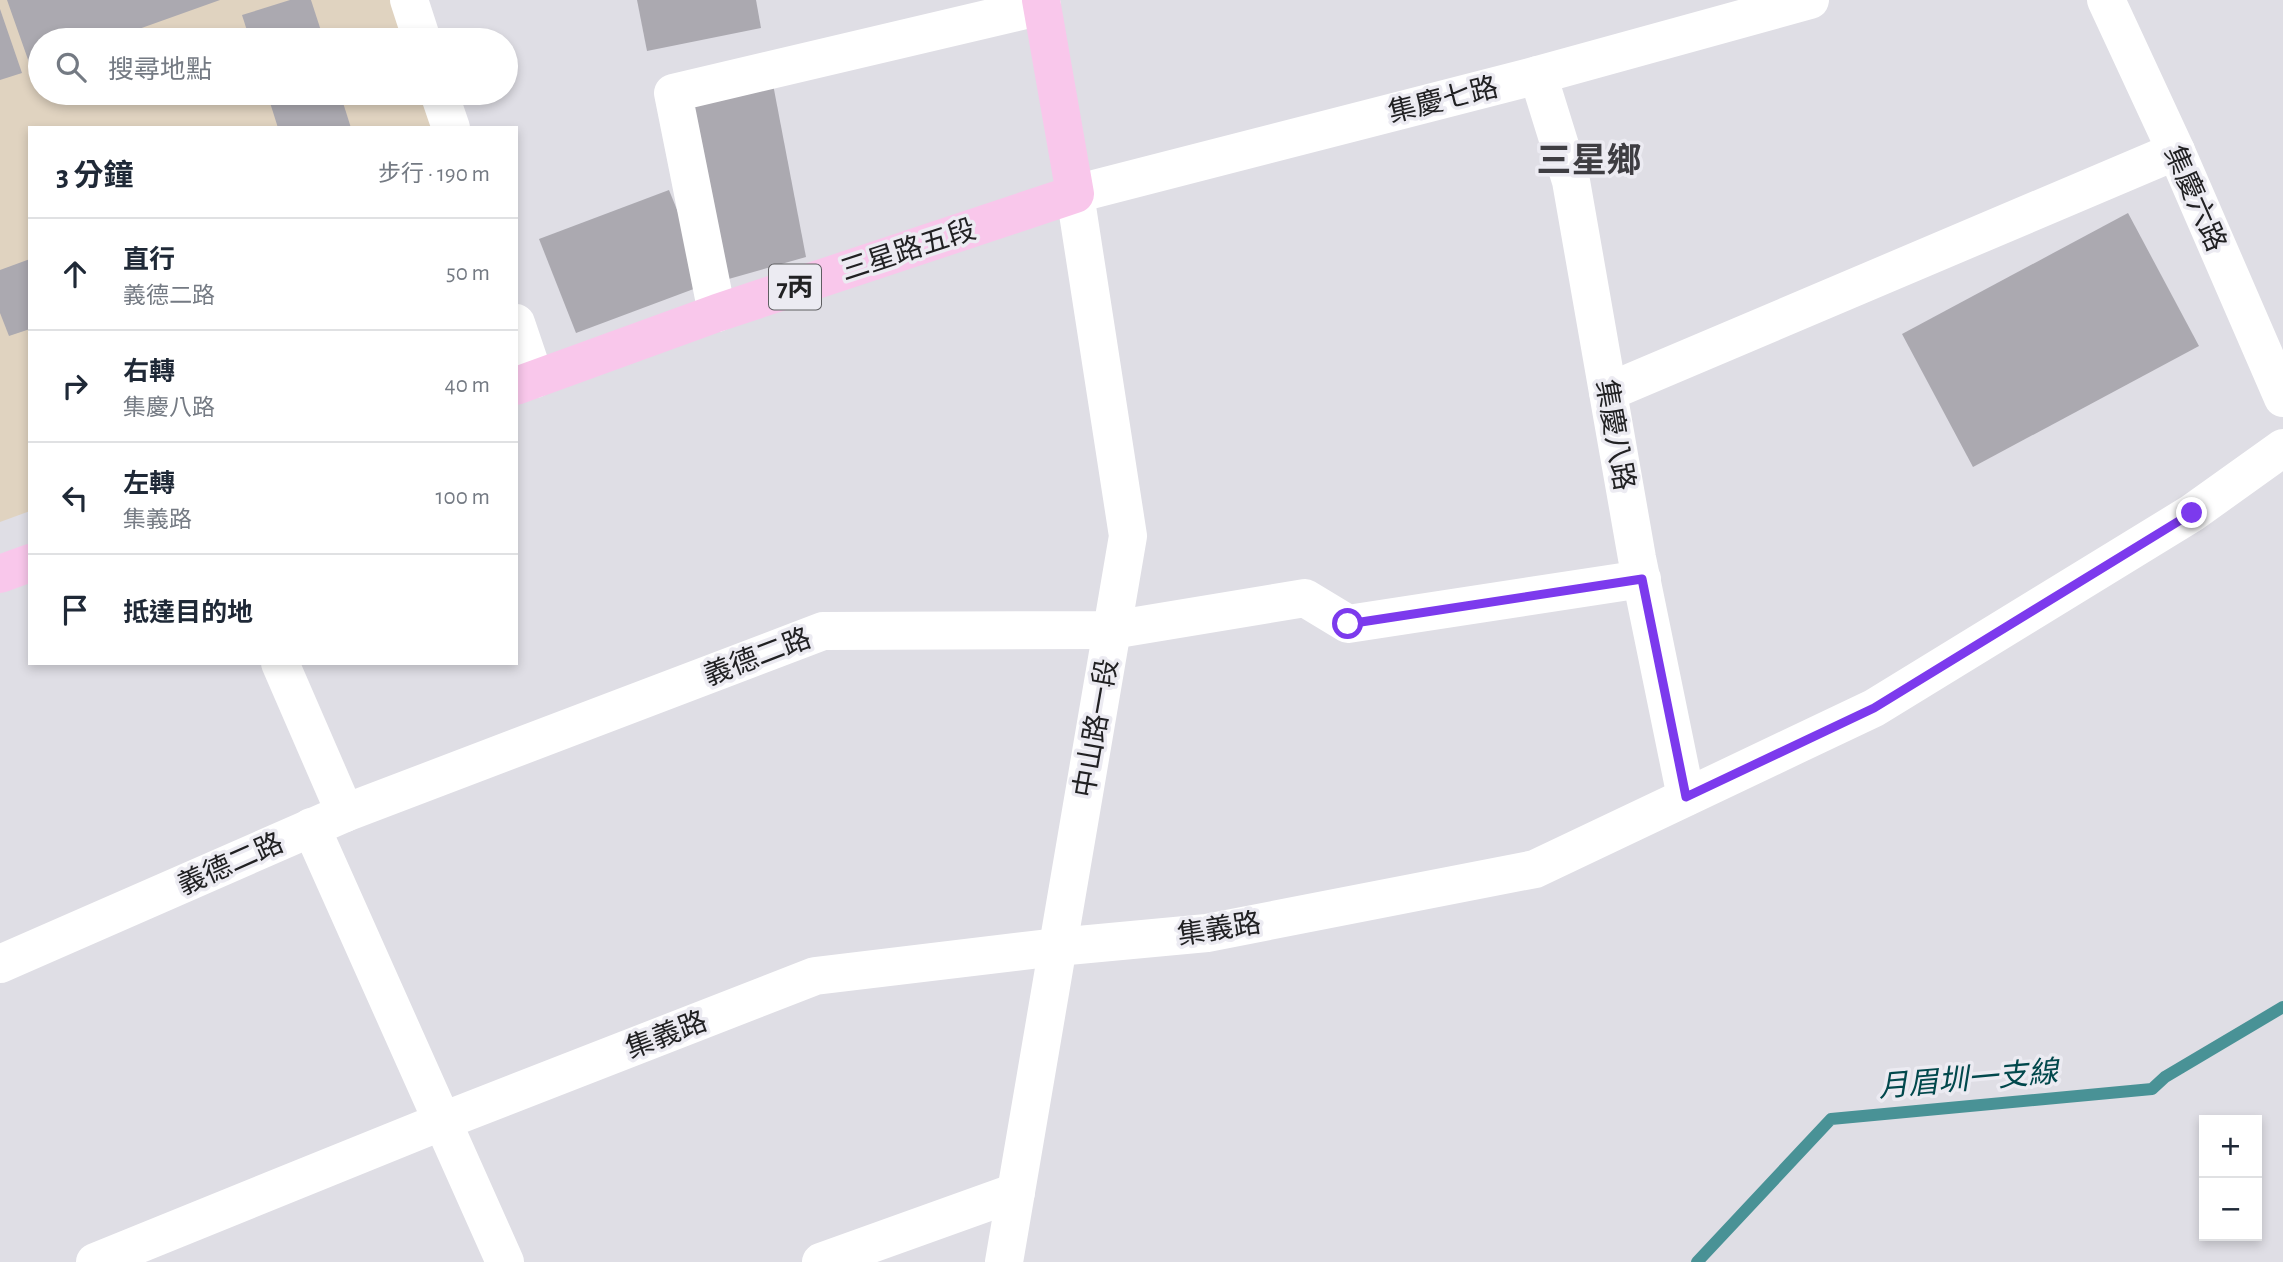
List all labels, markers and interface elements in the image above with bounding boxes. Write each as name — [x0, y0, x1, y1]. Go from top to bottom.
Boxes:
search box — [28, 28, 518, 105]
icon: search — [52, 48, 90, 86]
text: 搜尋地點 — [108, 57, 212, 83]
street label: 集慶七路 — [1385, 72, 1501, 128]
street label: 集慶六路 — [2159, 141, 2232, 256]
district label: 三星鄉 — [1536, 142, 1642, 179]
text: 3 分鐘 — [56, 161, 133, 191]
text: 步行 · 190 m — [378, 163, 490, 186]
street label: 三星路五段 — [837, 214, 980, 286]
text: 直行 — [123, 247, 175, 273]
icon: ahead — [56, 255, 94, 293]
text: 50 m — [446, 262, 490, 285]
road number: 7丙 — [769, 264, 821, 310]
text: 義德二路 — [123, 285, 215, 308]
text: 右轉 — [123, 359, 175, 385]
icon: right — [56, 367, 94, 405]
text: 40 m — [445, 374, 490, 397]
street label: 集慶八路 — [1591, 377, 1640, 493]
text: 集慶八路 — [123, 397, 215, 420]
text: 左轉 — [123, 471, 175, 497]
icon: left — [56, 479, 94, 517]
text: 100 m — [436, 486, 490, 509]
route end — [2176, 497, 2207, 528]
text: 集義路 — [123, 509, 192, 532]
icon: arrive — [56, 591, 94, 629]
text: 抵達目的地 — [123, 600, 253, 626]
route start — [1332, 608, 1363, 639]
street label: 義德二路 — [700, 623, 815, 691]
street label: 中山路一段 — [1069, 657, 1123, 800]
street label: 義德二路 — [173, 827, 288, 900]
street label: 集義路 — [1175, 908, 1263, 950]
street label: 集義路 — [622, 1006, 711, 1064]
water label: 月眉圳一支線 — [1877, 1055, 2062, 1103]
map controls — [2199, 1115, 2262, 1241]
button: + — [2199, 1115, 2262, 1178]
button: − — [2199, 1178, 2262, 1241]

